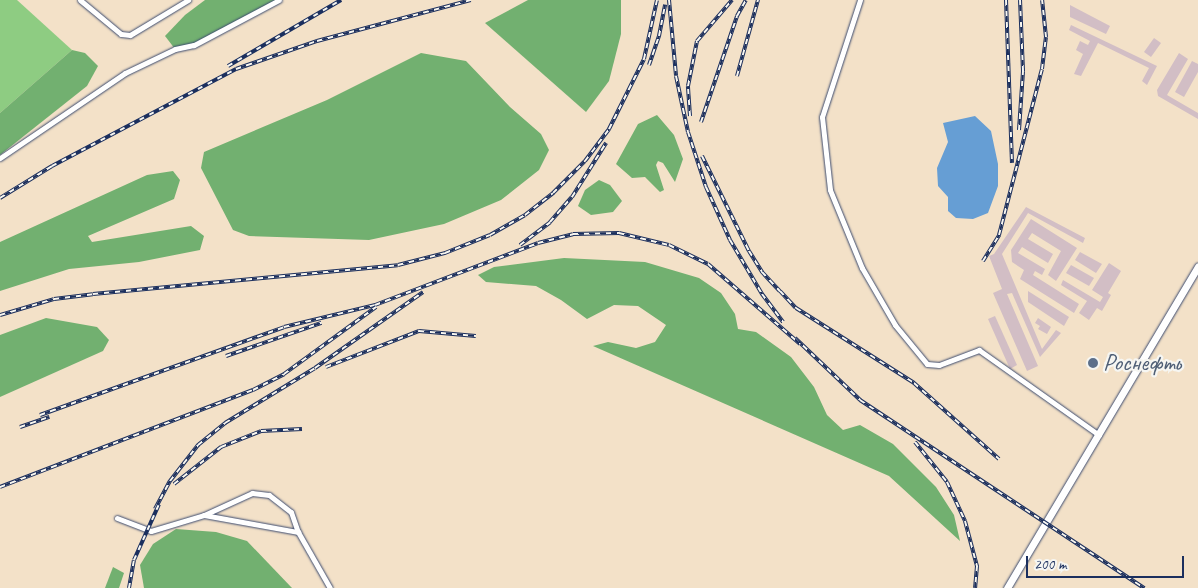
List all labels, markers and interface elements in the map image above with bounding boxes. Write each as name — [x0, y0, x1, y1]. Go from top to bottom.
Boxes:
place label: Роснефть — [1103, 349, 1181, 377]
marker: Роснефть — [1087, 357, 1099, 369]
scale bar — [1028, 546, 1186, 578]
text: 200 m — [1034, 555, 1066, 574]

